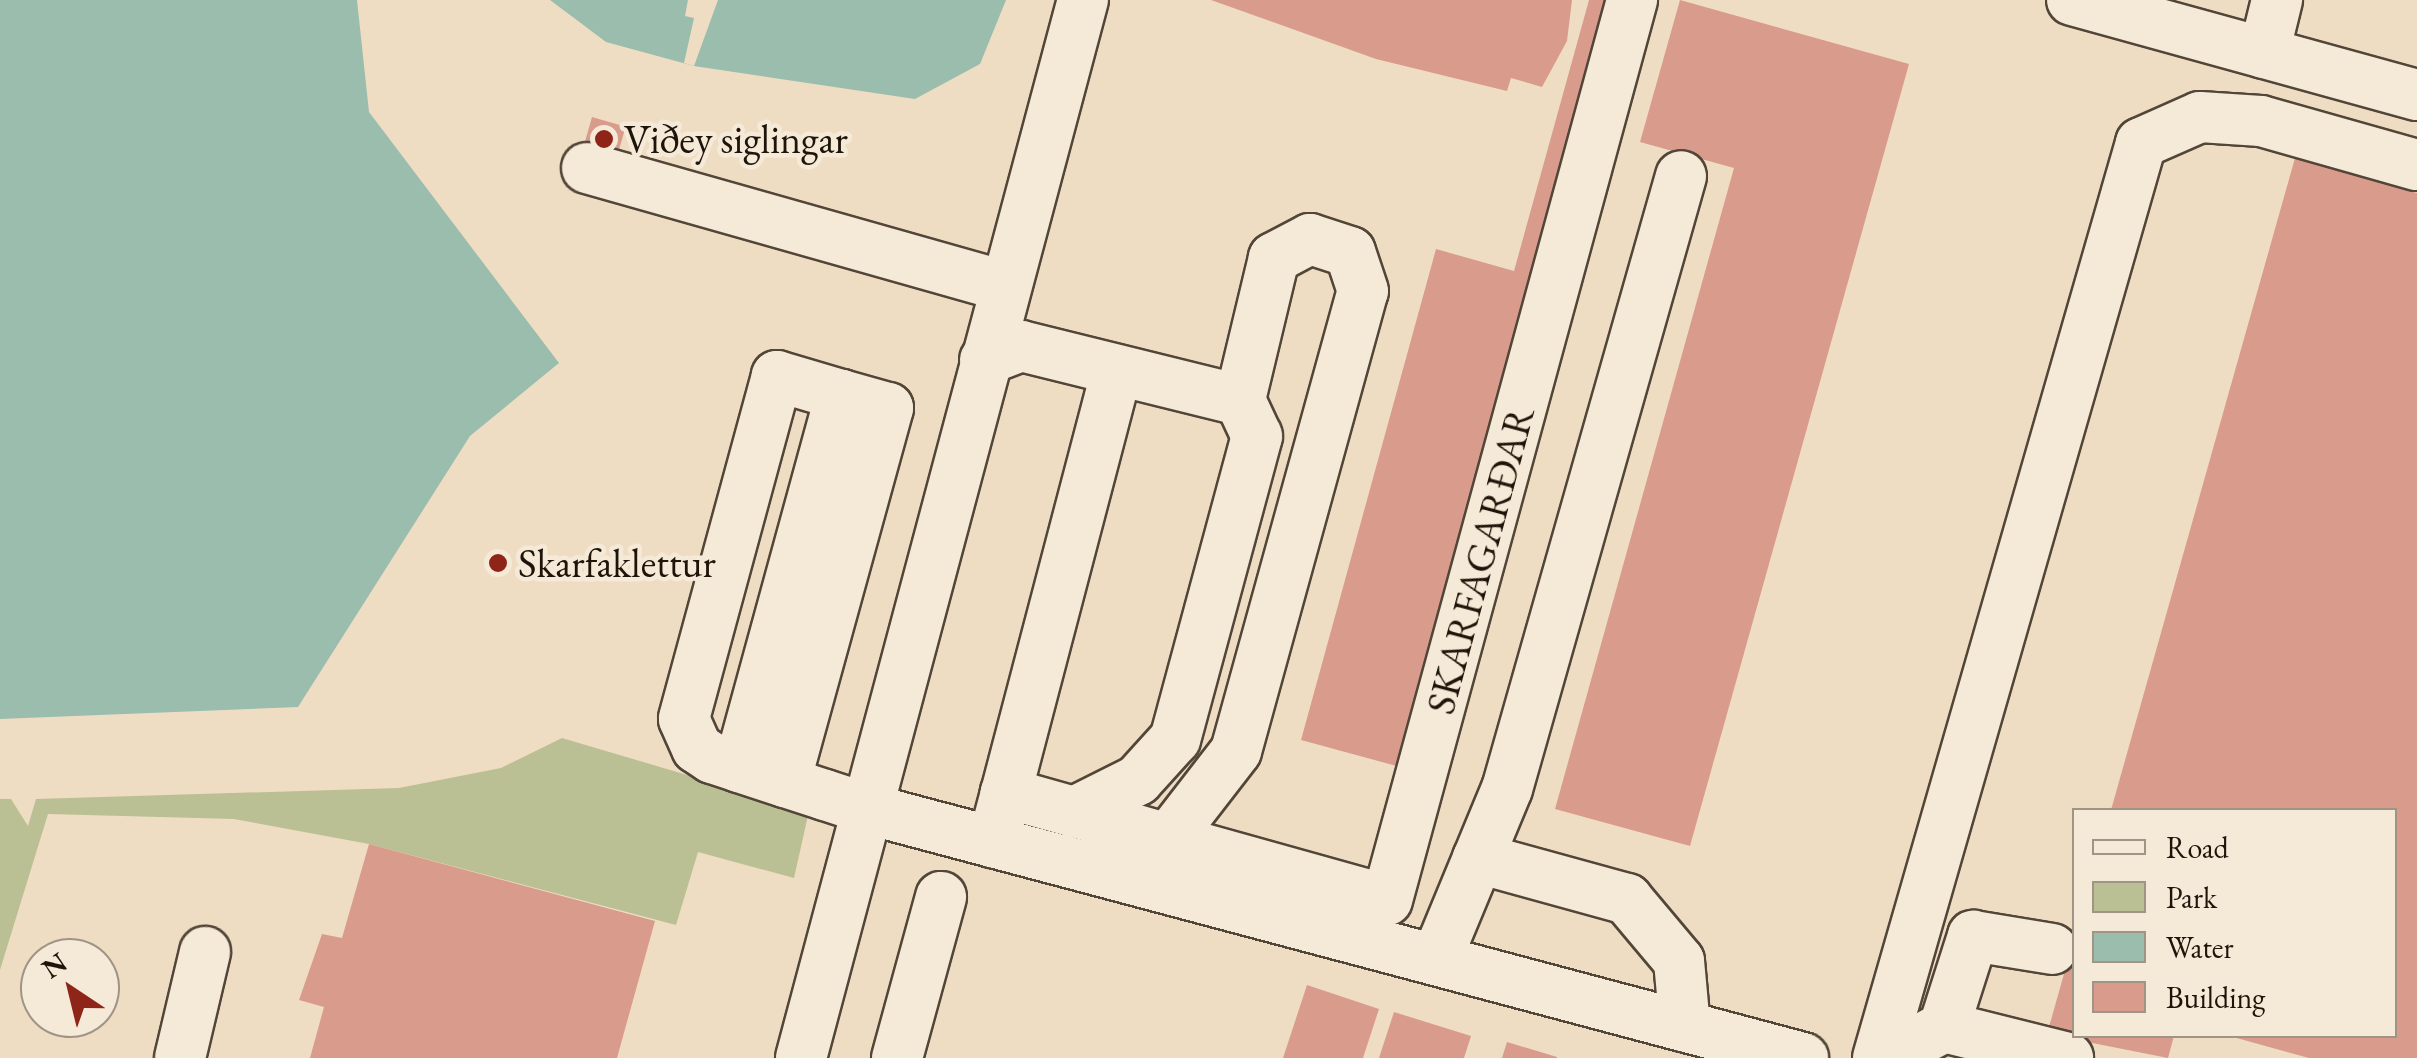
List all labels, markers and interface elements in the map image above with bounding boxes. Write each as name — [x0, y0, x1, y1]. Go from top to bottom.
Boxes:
place label: Viðey siglingar — [624, 115, 848, 163]
marker: Viðey siglingar — [593, 128, 615, 150]
street label: SKARFAGARÐAR — [1416, 401, 1544, 719]
place label: Skarfaklettur — [518, 539, 716, 587]
marker: Skarfaklettur — [487, 552, 509, 574]
legend — [2072, 808, 2397, 1038]
text: Road — [2166, 828, 2229, 867]
text: Park — [2166, 878, 2217, 917]
text: Water — [2166, 928, 2234, 967]
north arrow — [20, 938, 120, 1038]
text: N — [34, 944, 74, 986]
text: Building — [2166, 978, 2265, 1017]

